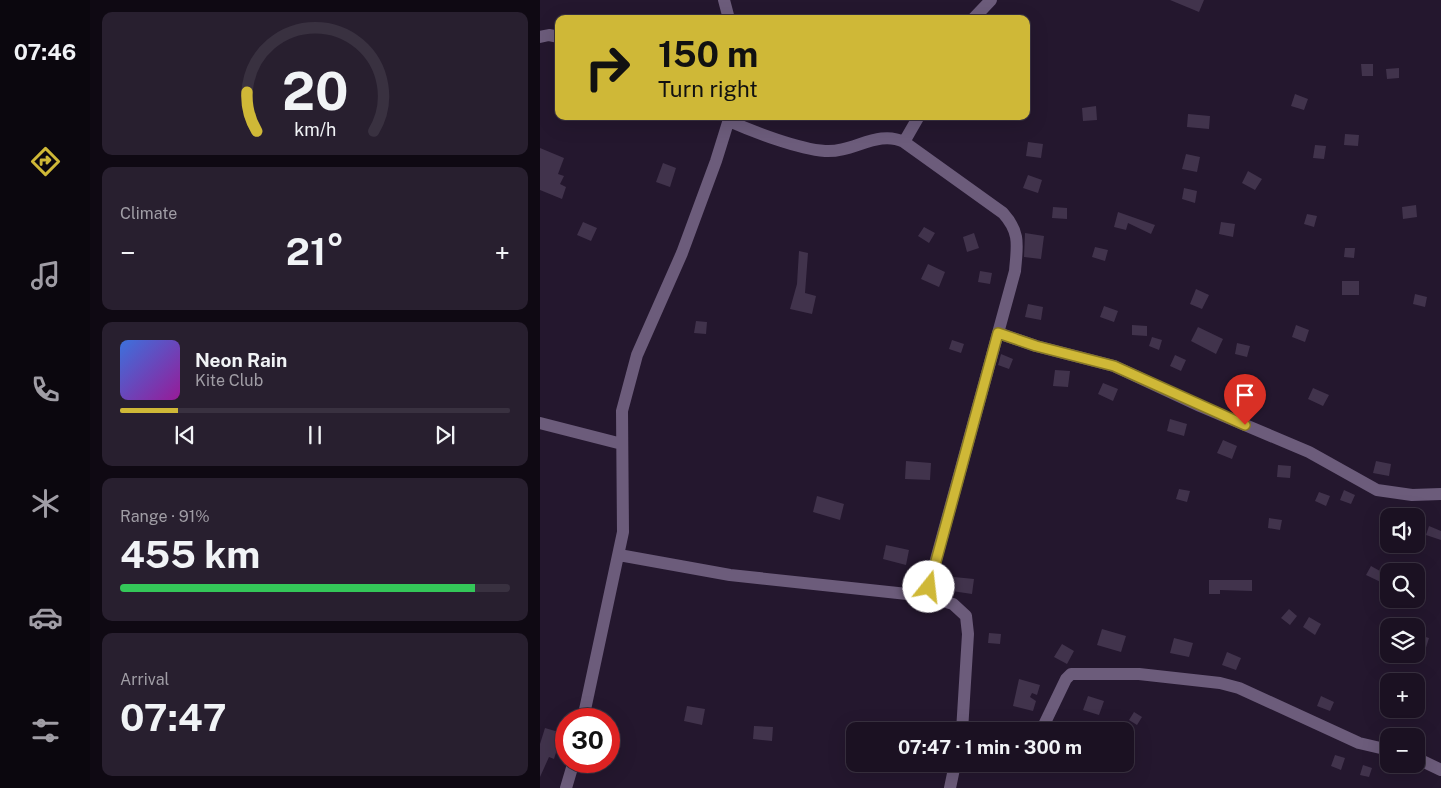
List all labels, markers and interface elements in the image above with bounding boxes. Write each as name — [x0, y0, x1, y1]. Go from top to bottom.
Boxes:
text: 150 m — [658, 34, 758, 75]
icon: right — [575, 35, 640, 100]
text: 07:46 — [14, 39, 76, 65]
text: 20 — [282, 61, 348, 122]
text: Turn right — [658, 76, 758, 102]
text: km/h — [294, 119, 336, 140]
icon: directions — [28, 144, 63, 179]
text: Climate — [120, 204, 177, 223]
text: 21° — [286, 229, 344, 274]
text: − — [120, 236, 136, 269]
text: + — [494, 236, 510, 269]
icon: music — [28, 258, 63, 293]
text: Neon Rain — [195, 349, 287, 371]
text: Kite Club — [195, 371, 263, 390]
icon: phone — [28, 372, 63, 407]
pin — [1224, 374, 1266, 425]
icon: arrive — [1231, 381, 1259, 409]
icon: previous — [171, 421, 199, 449]
icon: pause — [301, 421, 329, 449]
icon: next — [431, 421, 459, 449]
icon: climate — [28, 486, 63, 521]
text: Range · 91% — [120, 507, 210, 526]
map controls — [1380, 508, 1425, 773]
button: sound — [1380, 508, 1425, 553]
text: 455 km — [120, 532, 260, 577]
position arrow — [902, 560, 954, 612]
button: search — [1380, 563, 1425, 608]
icon: car — [28, 600, 63, 635]
button: layers — [1380, 618, 1425, 663]
text: Arrival — [120, 670, 169, 689]
button: + — [1380, 673, 1425, 718]
text: 07:47 — [120, 695, 227, 740]
speed limit sign: 30 — [555, 708, 620, 773]
icon: filters — [28, 713, 63, 748]
button: − — [1380, 728, 1425, 773]
text: 07:47 · 1 min · 300 m — [898, 736, 1082, 758]

